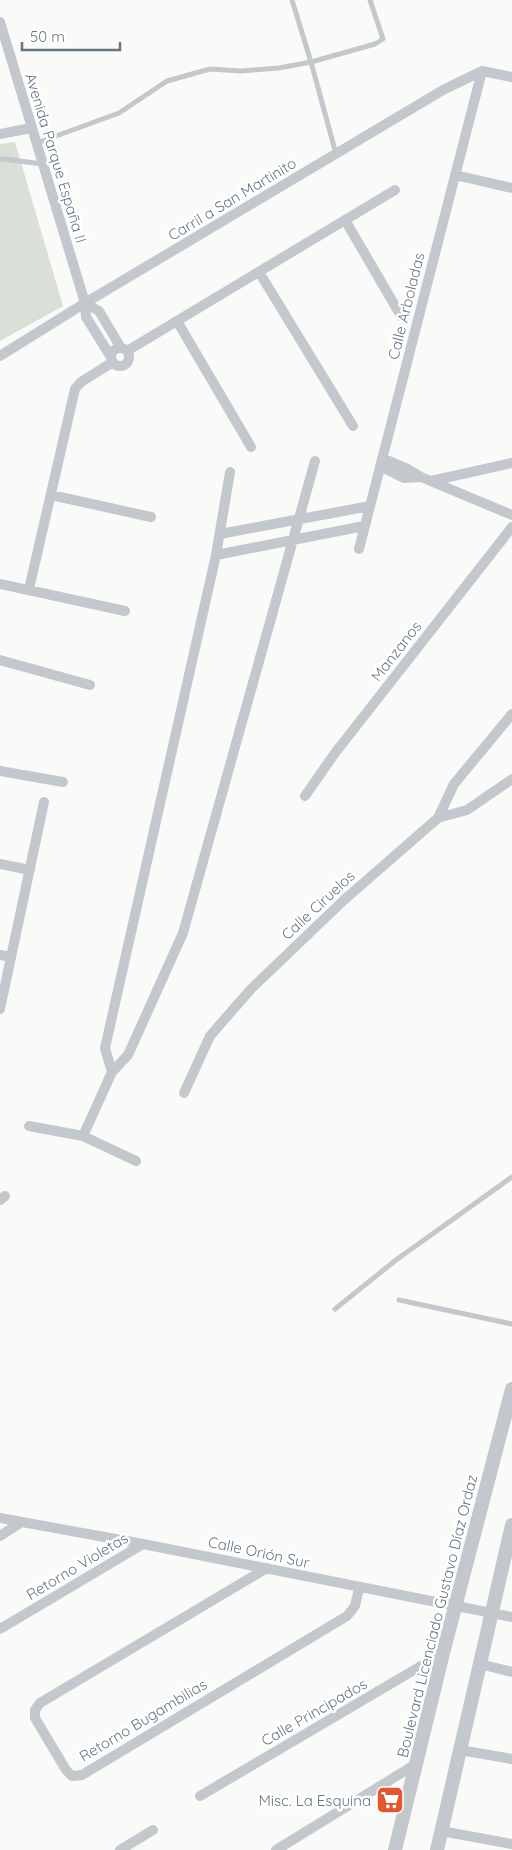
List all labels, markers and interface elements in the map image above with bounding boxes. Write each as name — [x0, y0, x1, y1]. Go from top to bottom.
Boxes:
scale bar — [22, 20, 120, 52]
text: 50 m — [30, 27, 65, 46]
street label: Avenida Parque España II — [21, 71, 91, 245]
street label: Carril a San Martinito — [164, 153, 300, 245]
street label: Calle Arboladas — [384, 251, 428, 361]
street label: Manzanos — [367, 617, 425, 685]
street label: Calle Ciruelos — [277, 866, 359, 944]
street label: Boulevard Licenciado Gustavo Díaz Ordaz — [393, 1473, 481, 1759]
street label: Retorno Violetas — [23, 1528, 131, 1604]
street label: Calle Orión Sur — [207, 1532, 312, 1572]
street label: Retorno Bugambilias — [76, 1674, 210, 1766]
street label: Calle Principados — [258, 1674, 370, 1750]
supermarket icon: Misc. La Esquina — [375, 1785, 405, 1815]
place label: Misc. La Esquina — [258, 1791, 371, 1810]

